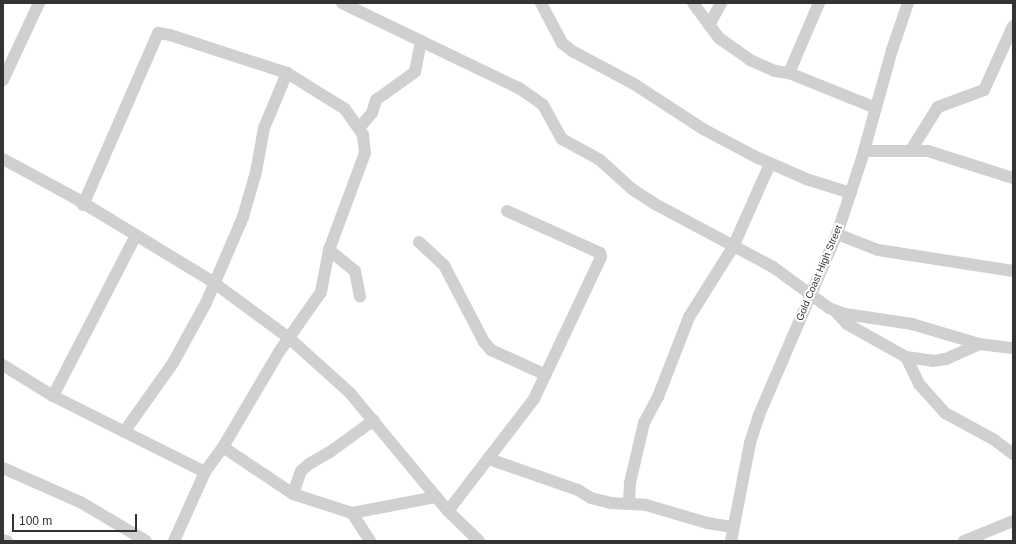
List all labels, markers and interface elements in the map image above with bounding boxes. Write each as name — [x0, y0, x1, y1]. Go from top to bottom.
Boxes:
street label: Gold Coast High Street — [793, 223, 845, 323]
scale bar — [14, 506, 139, 532]
text: 100 m — [19, 514, 52, 528]

